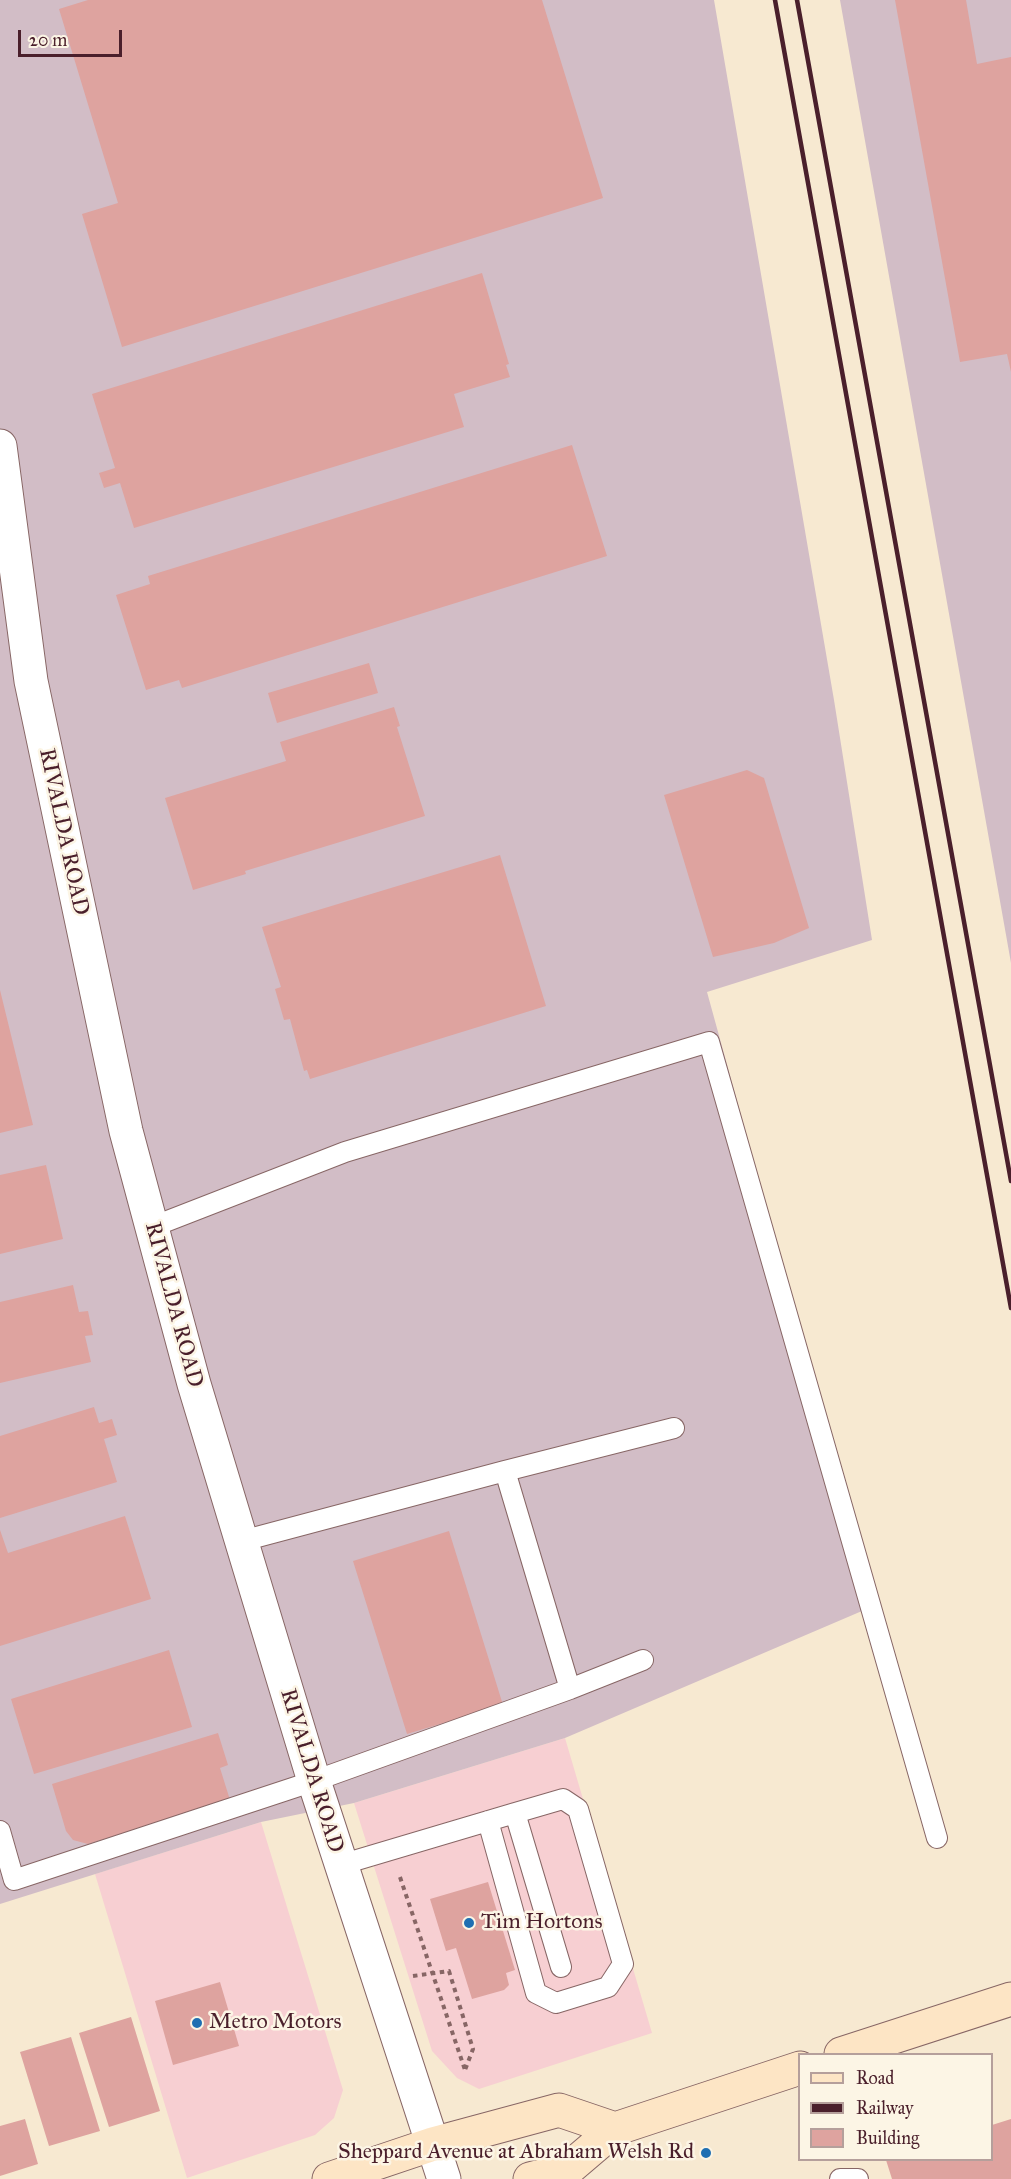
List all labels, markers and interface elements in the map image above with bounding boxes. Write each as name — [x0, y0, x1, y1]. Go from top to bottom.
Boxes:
scale bar — [21, 18, 124, 56]
text: 20 m — [29, 29, 67, 51]
street label: RIVALDA ROAD — [32, 746, 94, 918]
street label: RIVALDA ROAD — [138, 1219, 208, 1391]
street label: RIVALDA ROAD — [274, 1686, 348, 1856]
place label: Tim Hortons — [481, 1910, 603, 1936]
marker: Tim Hortons — [462, 1916, 476, 1930]
place label: Metro Motors — [209, 2010, 341, 2036]
marker: Metro Motors — [190, 2016, 204, 2030]
legend — [798, 2053, 993, 2161]
text: Road — [856, 2067, 894, 2089]
text: Railway — [856, 2097, 913, 2119]
text: Building — [856, 2127, 919, 2149]
place label: Sheppard Avenue at Abraham Welsh Rd — [338, 2140, 694, 2166]
marker: Sheppard Avenue at Abraham Welsh Rd — [699, 2146, 713, 2160]

